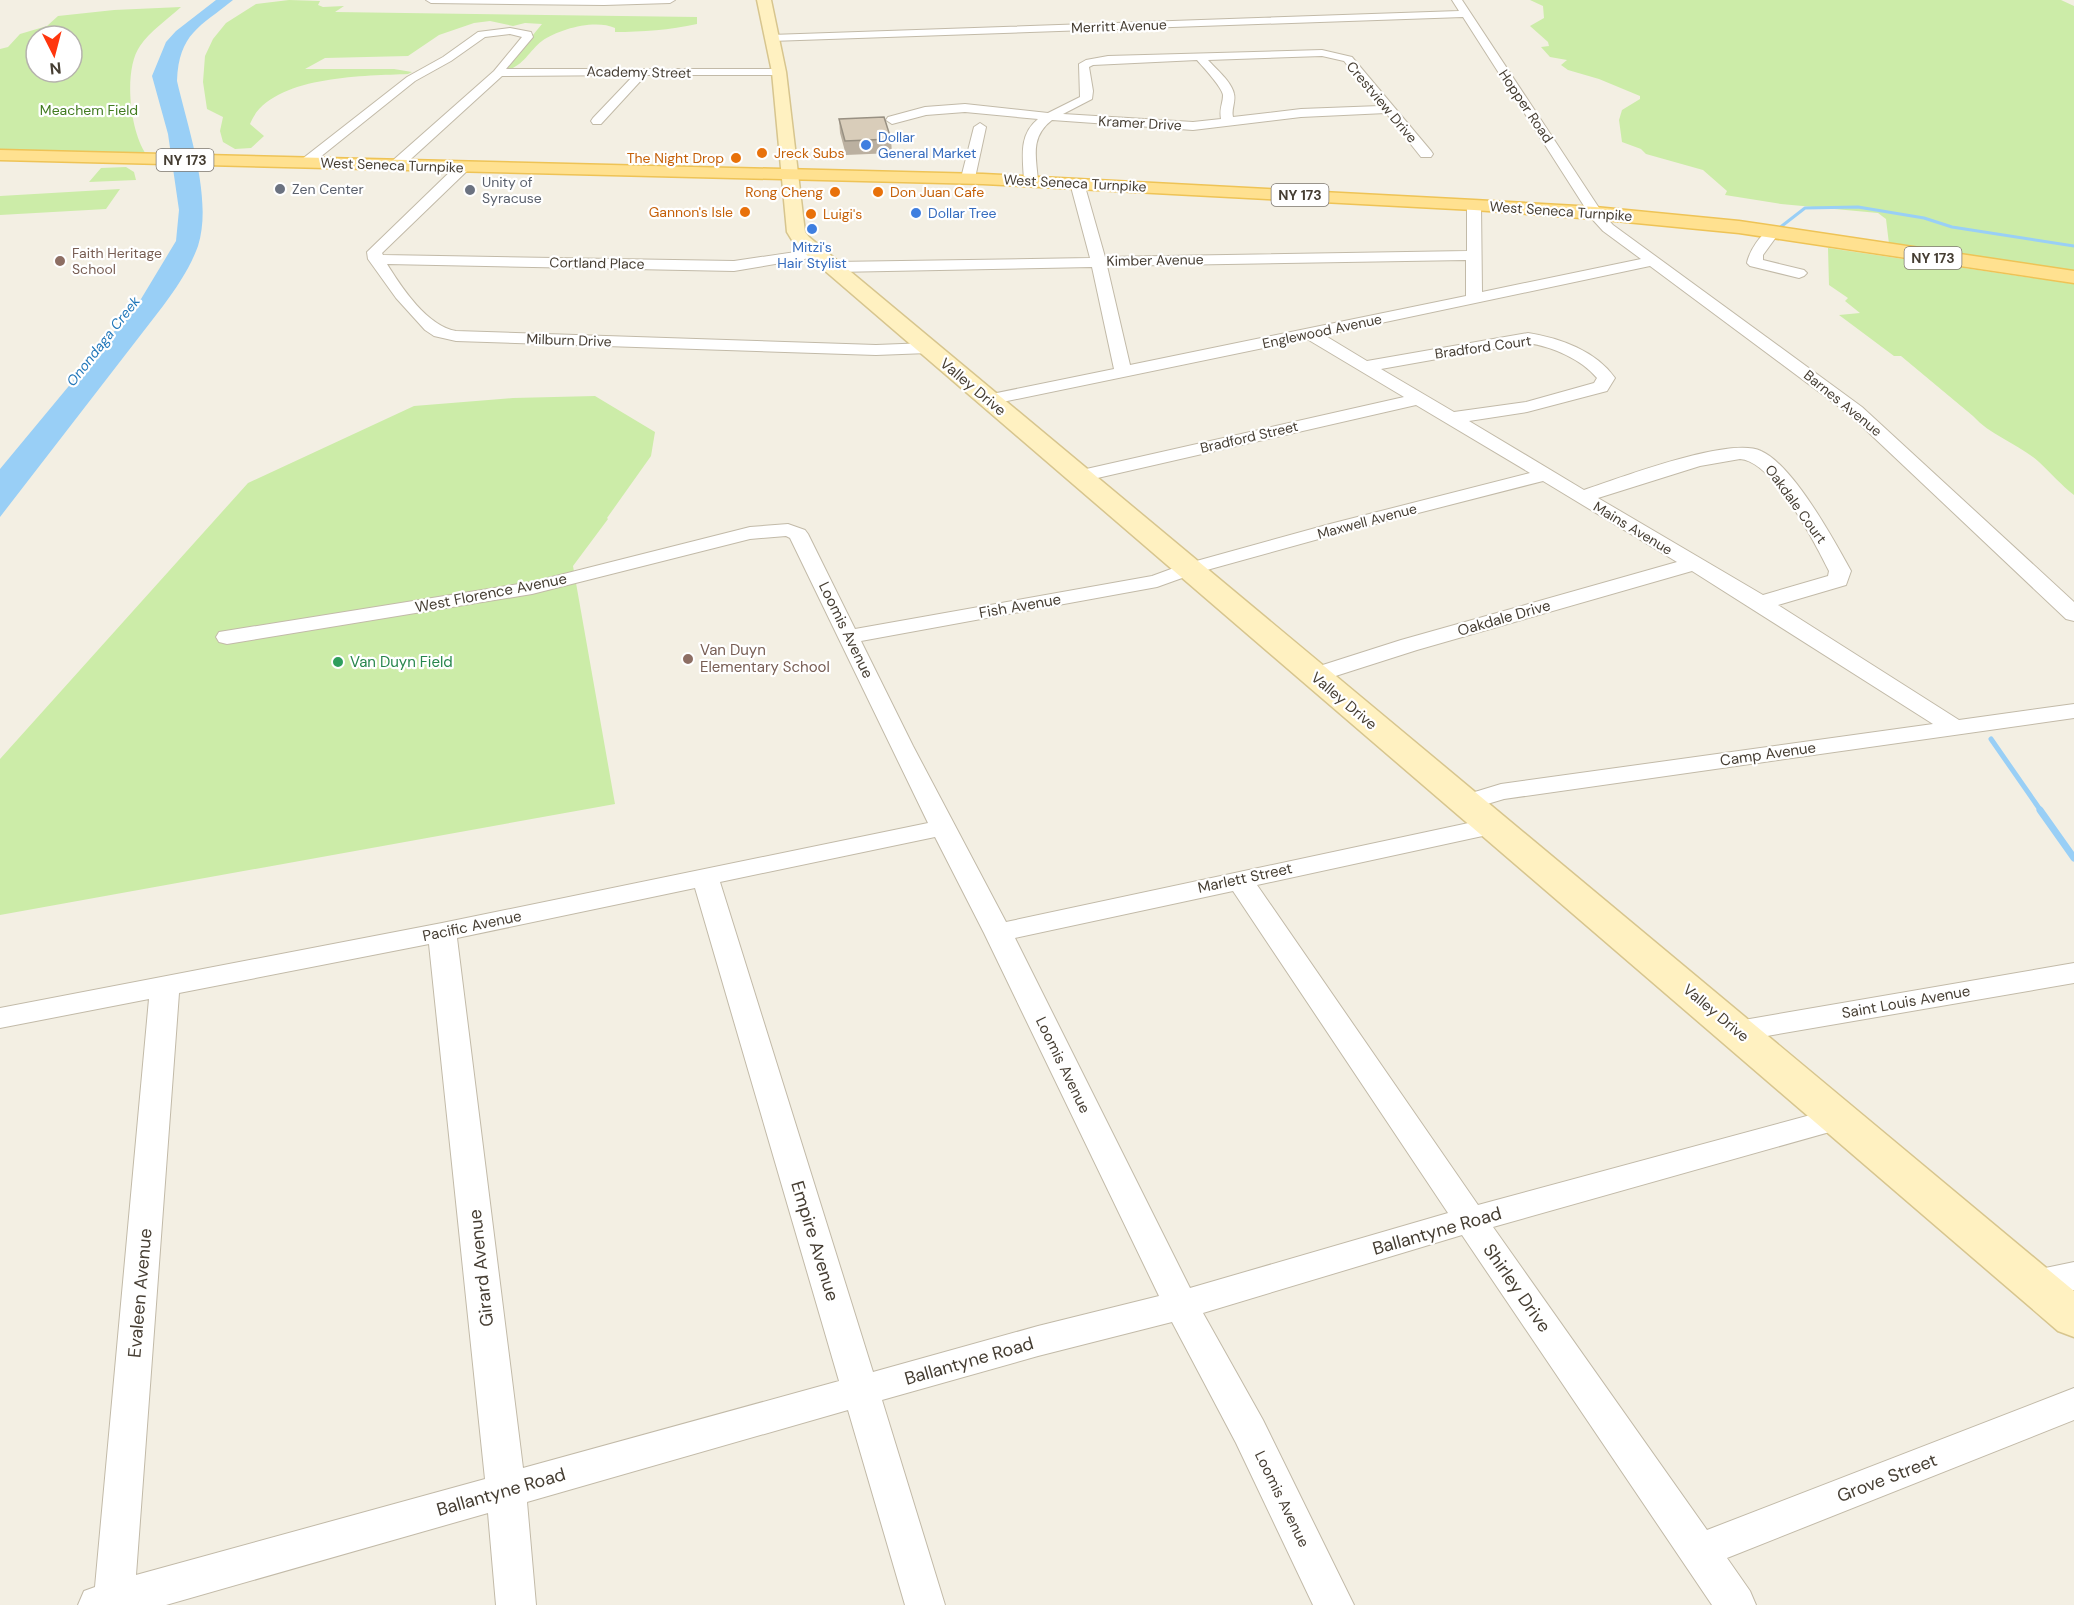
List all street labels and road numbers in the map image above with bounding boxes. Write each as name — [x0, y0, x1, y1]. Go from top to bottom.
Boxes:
street label: Merritt Avenue — [1071, 15, 1167, 37]
street label: Crestview Drive — [1343, 57, 1421, 147]
street label: Academy Street — [586, 62, 692, 82]
street label: Hopper Road — [1495, 66, 1557, 146]
street label: Kramer Drive — [1098, 112, 1182, 134]
road number: NY 173 — [156, 149, 213, 171]
street label: West Seneca Turnpike — [320, 154, 464, 176]
street label: West Seneca Turnpike — [1003, 170, 1147, 196]
road number: NY 173 — [1272, 184, 1328, 206]
street label: West Seneca Turnpike — [1489, 197, 1633, 225]
road number: NY 173 — [1904, 247, 1962, 269]
street label: Kimber Avenue — [1106, 250, 1204, 270]
street label: Cortland Place — [549, 253, 645, 273]
street label: Englewood Avenue — [1261, 310, 1383, 352]
street label: Milburn Drive — [526, 330, 612, 350]
street label: Bradford Court — [1434, 331, 1532, 363]
street label: Valley Drive — [936, 354, 1010, 420]
street label: Barnes Avenue — [1800, 366, 1886, 440]
street label: Bradford Street — [1198, 417, 1300, 457]
street label: Oakdale Court — [1761, 461, 1831, 547]
street label: Mains Avenue — [1590, 497, 1676, 559]
street label: Maxwell Avenue — [1315, 499, 1419, 543]
street label: West Florence Avenue — [413, 568, 569, 618]
street label: Loomis Avenue — [814, 578, 878, 682]
street label: Fish Avenue — [978, 589, 1062, 623]
street label: Oakdale Drive — [1455, 595, 1553, 641]
street label: Valley Drive — [1307, 668, 1381, 734]
street label: Camp Avenue — [1719, 737, 1817, 771]
street label: Marlett Street — [1196, 858, 1294, 898]
street label: Pacific Avenue — [421, 906, 523, 946]
street label: Valley Drive — [1679, 980, 1753, 1046]
street label: Saint Louis Avenue — [1840, 981, 1972, 1023]
street label: Loomis Avenue — [1031, 1013, 1095, 1117]
street label: Empire Avenue — [785, 1178, 845, 1304]
street label: Ballantyne Road — [1370, 1201, 1504, 1261]
street label: Girard Avenue — [463, 1208, 499, 1328]
street label: Evaleen Avenue — [122, 1227, 158, 1359]
street label: Shirley Drive — [1478, 1239, 1556, 1337]
street label: Ballantyne Road — [902, 1331, 1036, 1391]
street label: Loomis Avenue — [1250, 1447, 1314, 1551]
street label: Grove Street — [1834, 1448, 1940, 1508]
street label: Ballantyne Road — [434, 1462, 568, 1522]

